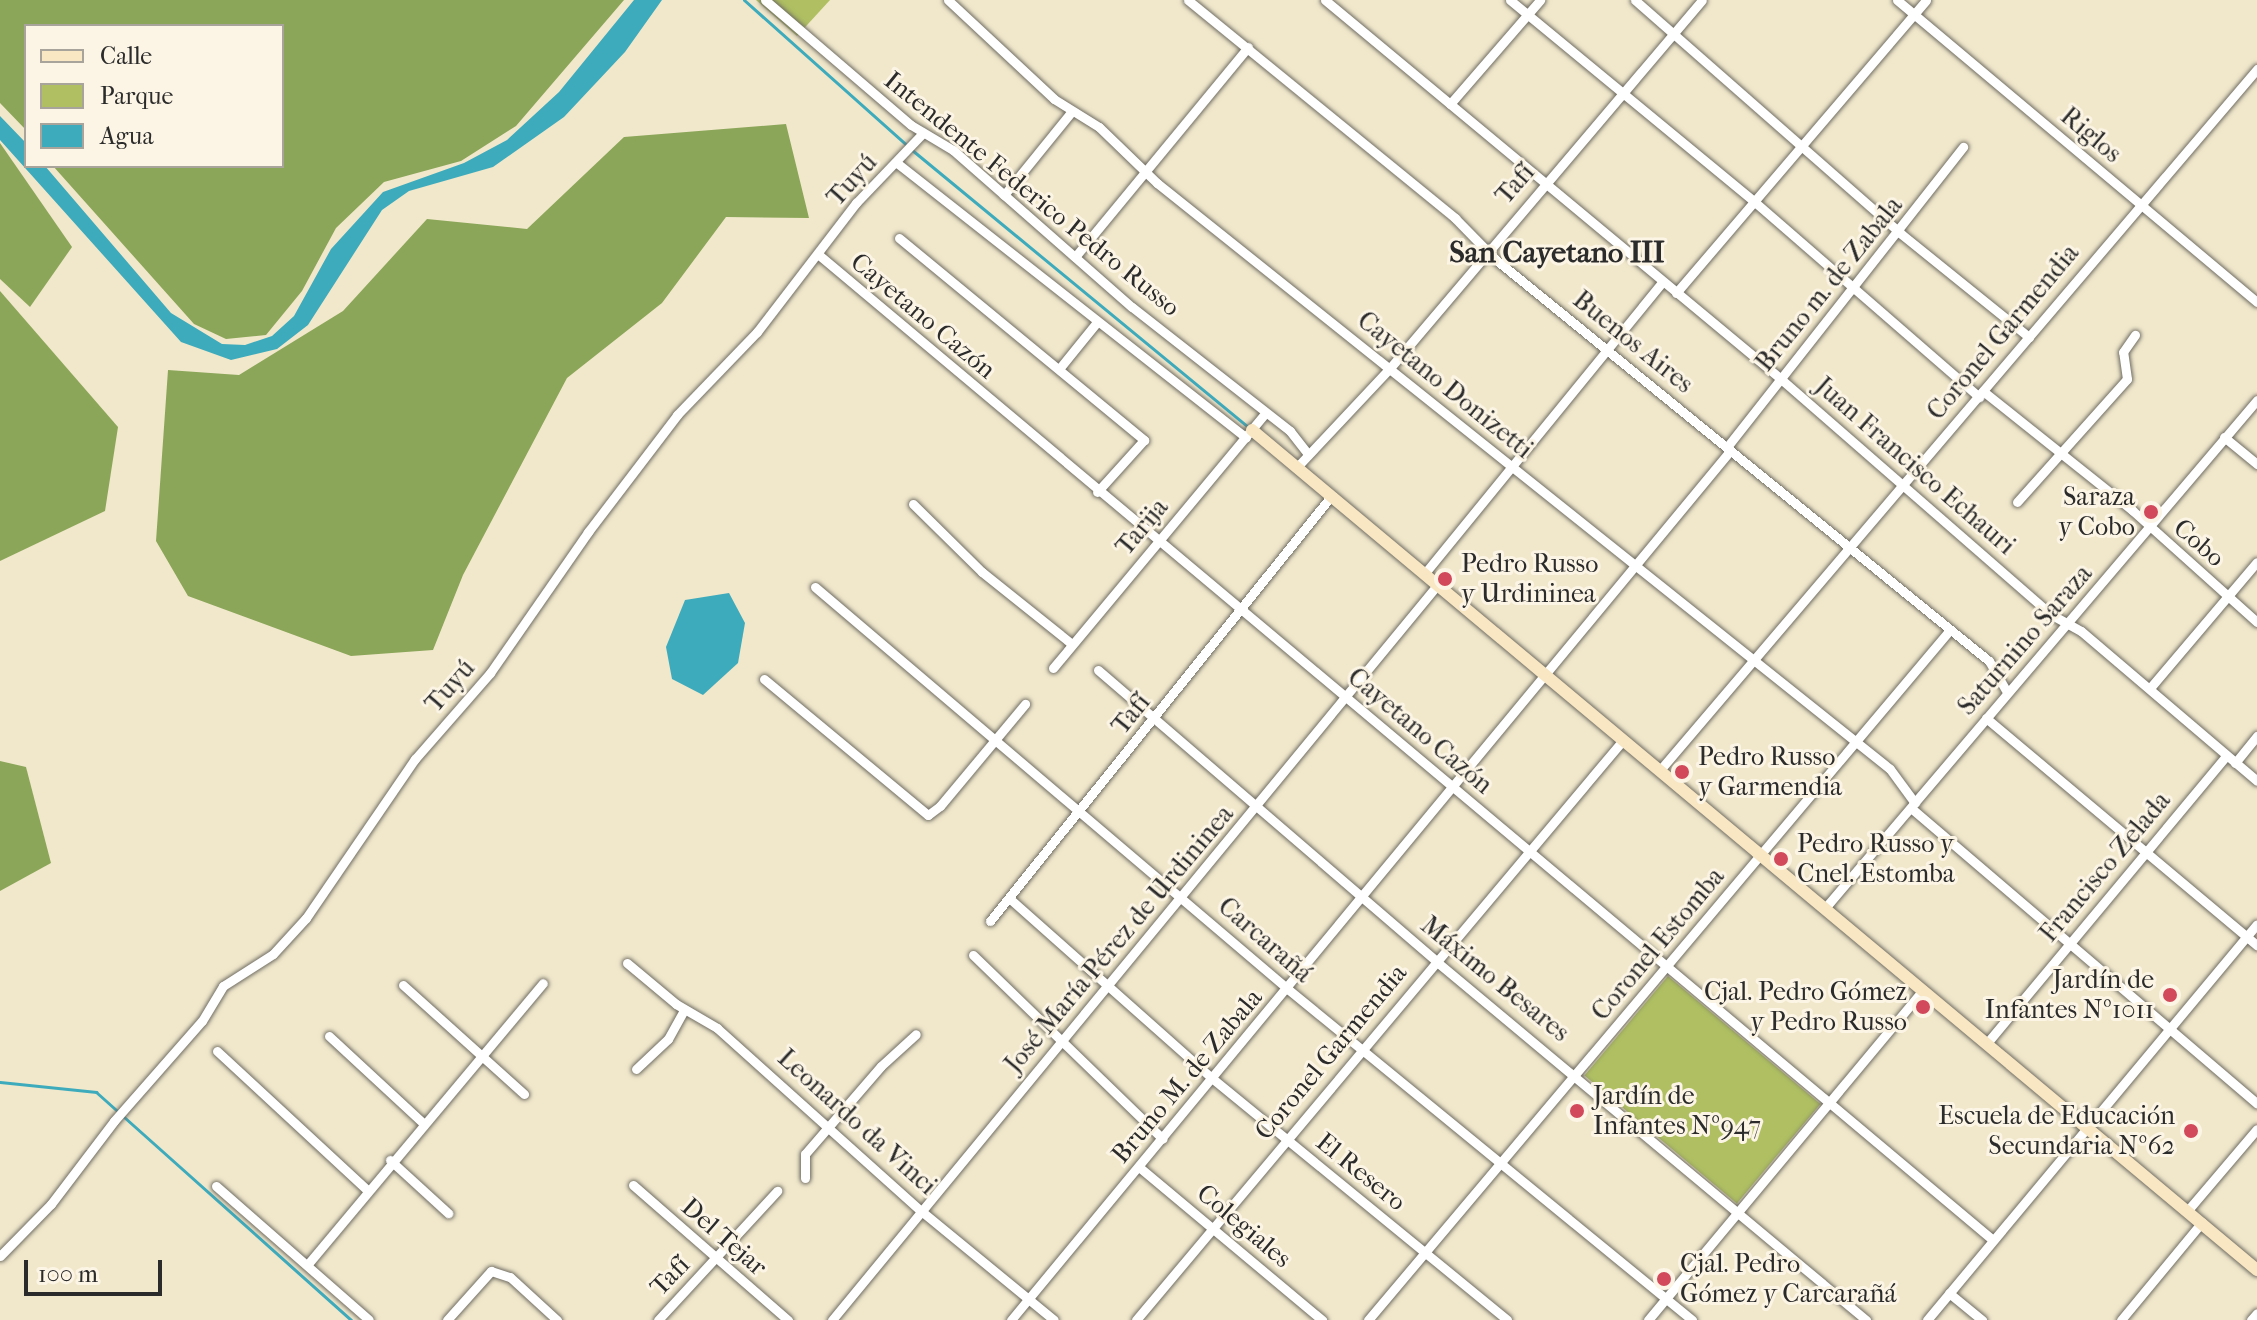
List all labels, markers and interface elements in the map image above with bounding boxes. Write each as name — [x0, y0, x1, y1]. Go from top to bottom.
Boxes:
legend — [24, 24, 284, 168]
text: Calle — [100, 42, 152, 70]
street label: Intendente Federico Pedro Russo — [878, 65, 1186, 323]
text: Parque — [100, 82, 173, 110]
street label: Riglos — [2054, 101, 2128, 169]
text: Agua — [100, 122, 153, 150]
street label: Tuyú — [820, 147, 884, 213]
street label: Tafí — [1489, 157, 1541, 211]
street label: Bruno m. de Zabala — [1749, 190, 1909, 378]
district label: San Cayetano III — [1449, 235, 1665, 271]
street label: Coronel Garmendia — [1920, 238, 2086, 426]
street label: Cayetano Cazón — [844, 246, 1002, 386]
street label: Buenos Aires — [1567, 284, 1699, 400]
street label: Cayetano Donizetti — [1351, 305, 1539, 465]
street label: Juan Francisco Echauri — [1809, 371, 2021, 561]
place label: Saraza y Cobo — [2058, 481, 2135, 542]
street label: Tarija — [1109, 492, 1175, 562]
marker: Saraza y Cobo — [2142, 503, 2160, 521]
street label: Cobo — [2167, 512, 2231, 574]
place label: Pedro Russo y Urdininea — [1461, 548, 1598, 610]
street label: Saturnino Saraza — [1951, 558, 2099, 722]
marker: Pedro Russo y Urdininea — [1436, 570, 1454, 588]
street label: Tuyú — [419, 653, 481, 719]
street label: Cayetano Cazón — [1341, 661, 1499, 801]
street label: Tafí — [1105, 687, 1157, 741]
place label: Pedro Russo y Garmendia — [1698, 741, 1842, 802]
marker: Pedro Russo y Garmendia — [1673, 763, 1691, 781]
street label: Francisco Zelada — [2033, 785, 2177, 949]
street label: José María Pérez de Urdininea — [998, 799, 1240, 1079]
place label: Pedro Russo y Cnel. Estomba — [1797, 828, 1955, 890]
marker: Pedro Russo y Cnel. Estomba — [1772, 850, 1790, 868]
street label: Coronel Estomba — [1585, 861, 1731, 1027]
street label: Carcarañá — [1212, 891, 1318, 989]
street label: Máximo Besares — [1414, 910, 1576, 1048]
street label: Coronel Garmendia — [1248, 958, 1414, 1146]
place label: Jardín de Infantes Nº1011 — [1985, 964, 2154, 1026]
place label: Cjal. Pedro Gómez y Pedro Russo — [1704, 976, 1907, 1038]
street label: Bruno M. de Zabala — [1105, 983, 1269, 1169]
marker: Jardín de Infantes Nº1011 — [2161, 986, 2179, 1004]
marker: Cjal. Pedro Gómez y Pedro Russo — [1914, 998, 1932, 1016]
street label: Leonardo da Vinci — [771, 1043, 943, 1201]
place label: Jardín de Infantes Nº947 — [1593, 1080, 1761, 1142]
place label: Escuela de Educación Secundaria Nº62 — [1938, 1100, 2175, 1162]
marker: Jardín de Infantes Nº947 — [1568, 1102, 1586, 1120]
marker: Escuela de Educación Secundaria Nº62 — [2182, 1122, 2200, 1140]
street label: El Resero — [1310, 1126, 1412, 1218]
street label: Colegiales — [1190, 1178, 1298, 1274]
street label: Del Tejar — [675, 1191, 773, 1283]
scale bar — [28, 1244, 166, 1294]
place label: Cjal. Pedro Gómez y Carcarañá — [1680, 1248, 1897, 1310]
street label: Tafí — [644, 1249, 696, 1303]
text: 100 m — [38, 1260, 98, 1288]
marker: Cjal. Pedro Gómez y Carcarañá — [1655, 1270, 1673, 1288]

